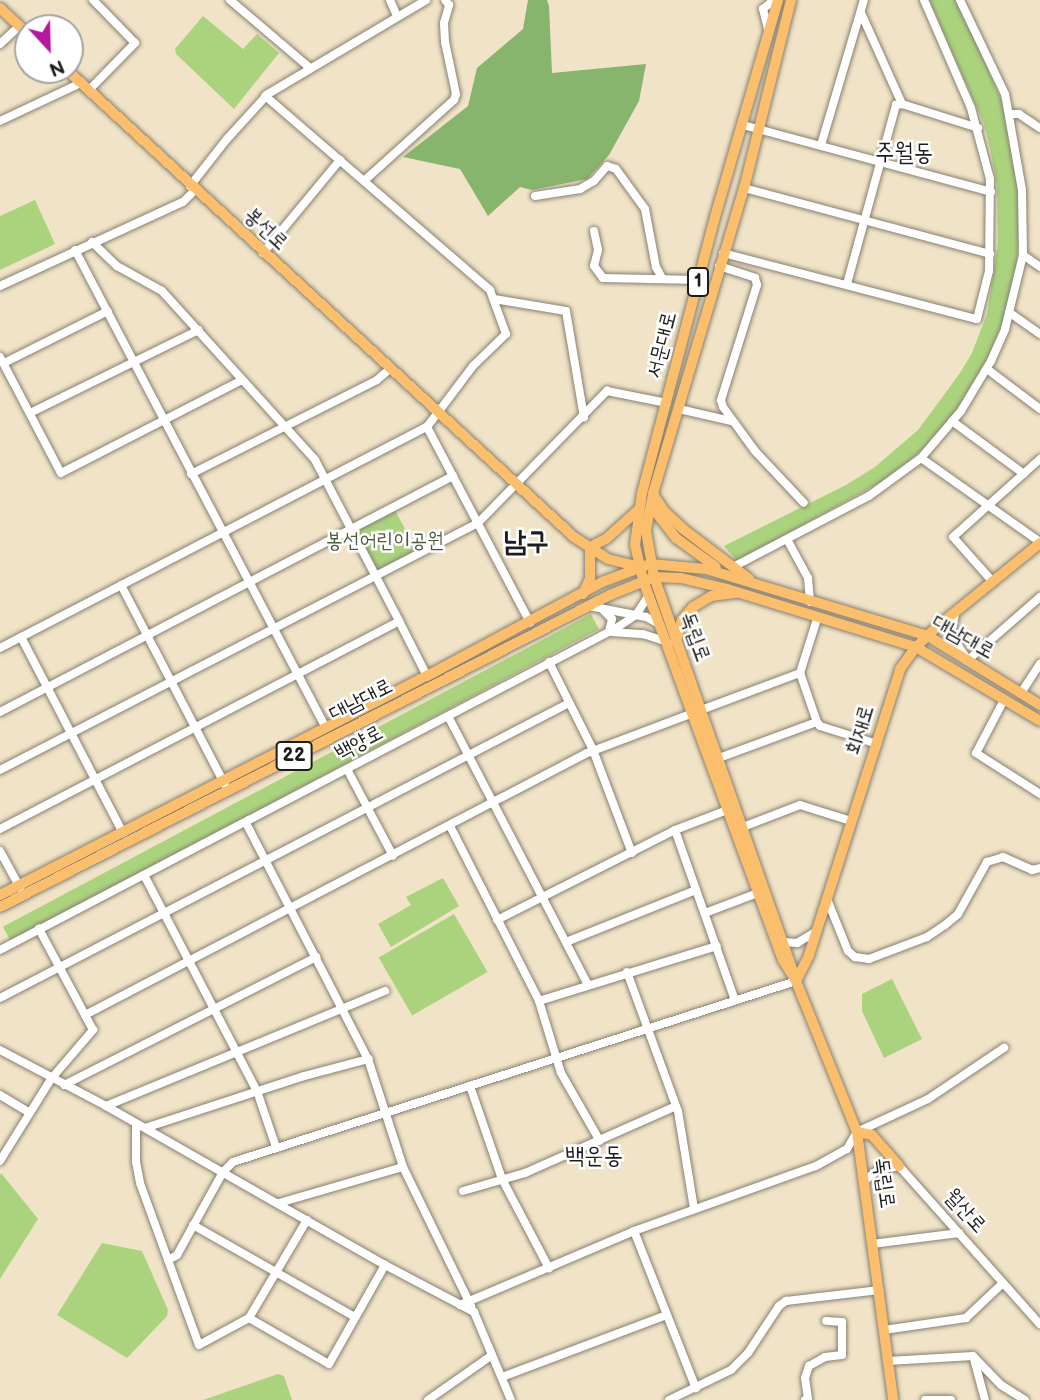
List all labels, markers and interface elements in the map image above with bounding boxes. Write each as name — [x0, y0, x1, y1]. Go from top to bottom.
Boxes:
north arrow — [14, 14, 84, 84]
text: N — [45, 54, 67, 80]
district label: 주월동 — [875, 139, 933, 167]
street label: 봉선로 — [239, 202, 293, 256]
road number: 1 — [686, 266, 710, 298]
street label: 서문대로 — [642, 309, 682, 381]
district label: 남구 — [503, 525, 549, 559]
park label: 봉선어린이공원 — [326, 528, 444, 554]
street label: 독립로 — [674, 609, 716, 665]
street label: 대남대로 — [927, 610, 999, 664]
street label: 대남대로 — [325, 673, 397, 727]
street label: 회재로 — [841, 702, 879, 758]
street label: 백양로 — [331, 720, 387, 766]
road number: 22 — [275, 740, 313, 772]
district label: 백운동 — [565, 1142, 623, 1170]
street label: 독립로 — [868, 1156, 900, 1210]
street label: 월산로 — [939, 1184, 991, 1238]

